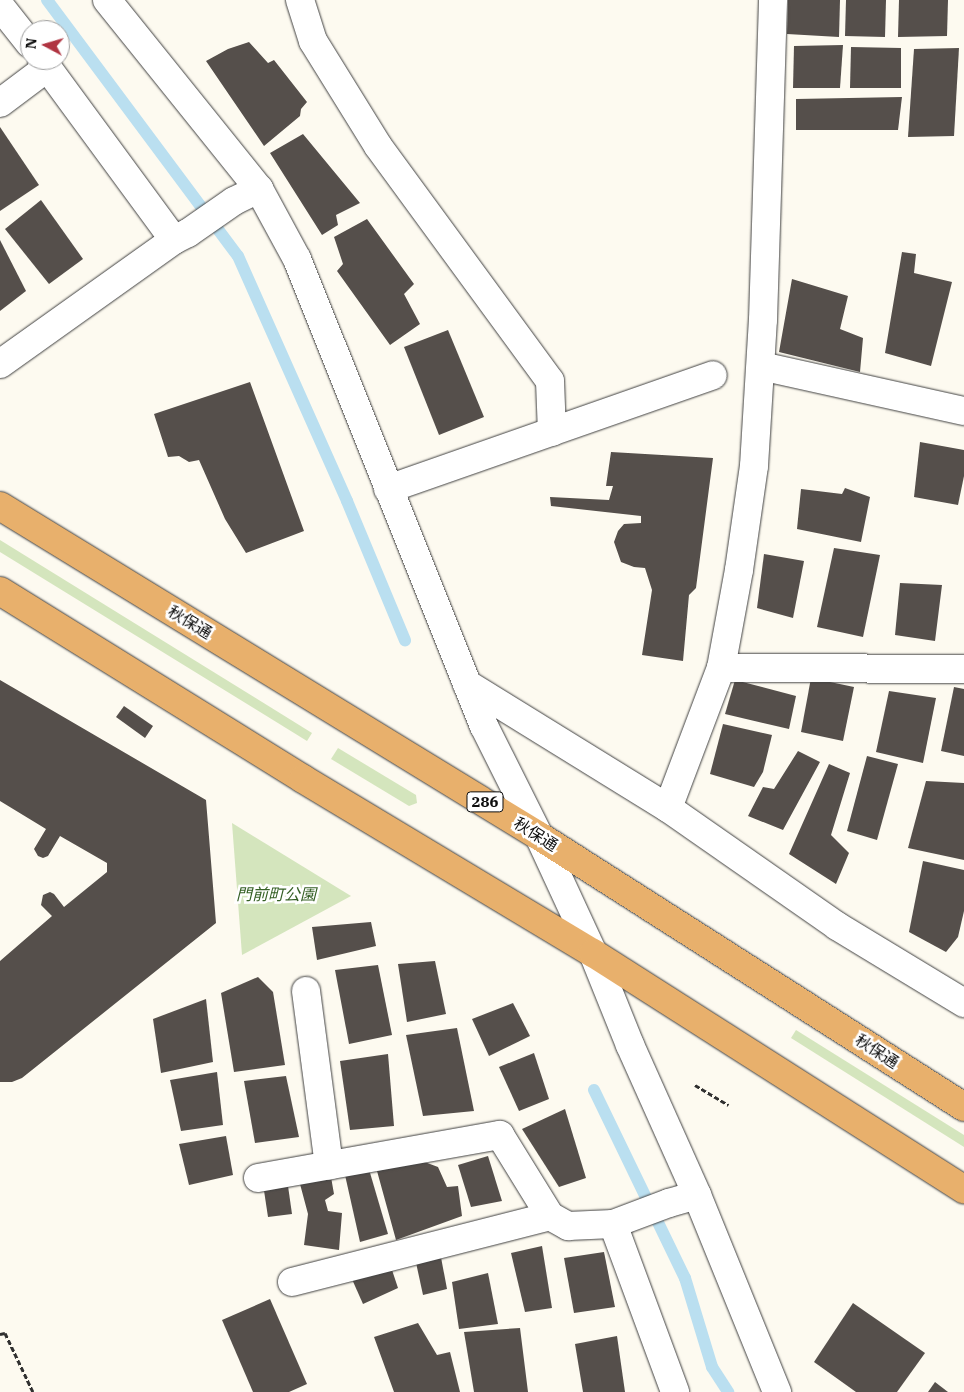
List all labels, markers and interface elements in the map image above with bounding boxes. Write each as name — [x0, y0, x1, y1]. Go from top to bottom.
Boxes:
north arrow — [20, 20, 70, 70]
text: N — [22, 37, 41, 50]
street label: 秋保通 — [164, 601, 216, 643]
road number: 286 — [466, 790, 504, 814]
street label: 秋保通 — [511, 813, 561, 855]
park label: 門前町公園 — [236, 884, 316, 904]
street label: 秋保通 — [852, 1030, 902, 1072]

